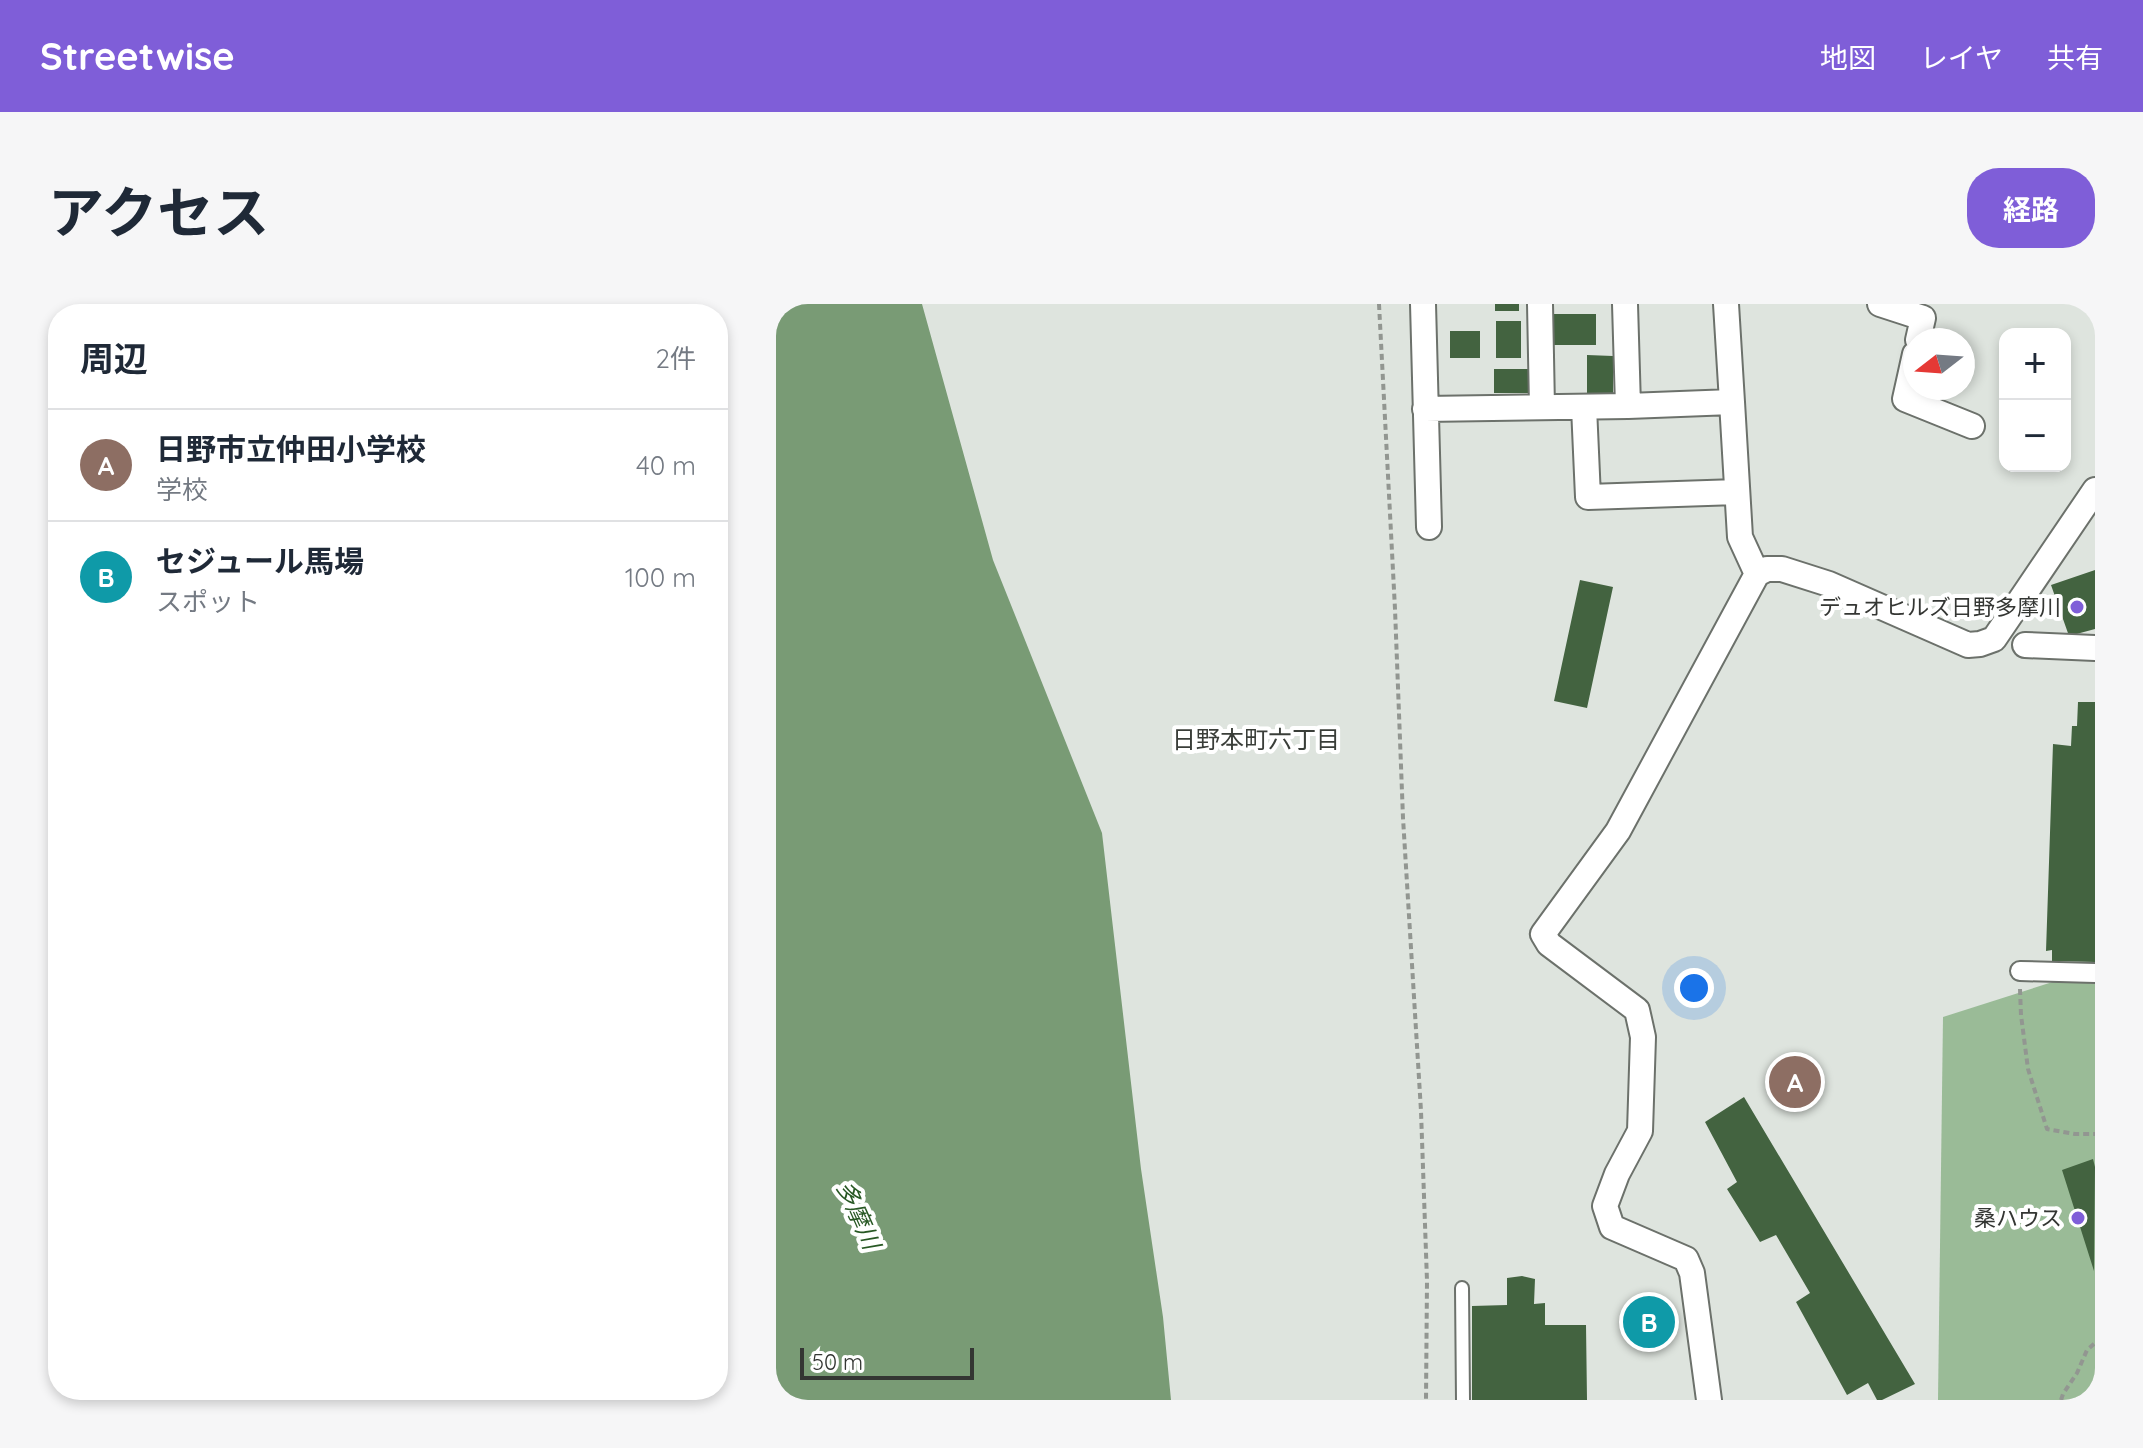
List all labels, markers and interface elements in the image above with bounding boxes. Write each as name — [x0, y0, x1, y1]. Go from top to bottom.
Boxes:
text: Streetwise — [40, 32, 235, 80]
text: 地図 — [1820, 40, 1876, 75]
text: レイヤ — [1920, 40, 2003, 75]
text: 共有 — [2047, 40, 2103, 75]
button: 経路 — [1967, 168, 2095, 248]
text: アクセス — [48, 177, 269, 247]
north arrow — [1903, 328, 1975, 400]
map controls — [1999, 328, 2071, 472]
button: + — [1999, 328, 2071, 400]
text: 周辺 — [80, 337, 148, 380]
text: 2件 — [656, 342, 696, 375]
button: − — [1999, 400, 2071, 472]
text: 日野市立仲田小学校 — [156, 430, 426, 468]
text: A — [98, 449, 114, 482]
text: 40 m — [636, 449, 696, 482]
text: 学校 — [156, 473, 208, 506]
text: セジュール馬場 — [156, 542, 364, 580]
text: B — [97, 561, 115, 594]
text: 100 m — [625, 561, 696, 594]
text: スポット — [156, 585, 260, 618]
place label: デュオヒルズ日野多摩川 — [1819, 593, 2061, 621]
marker: デュオヒルズ日野多摩川 — [2068, 598, 2086, 616]
district label: 日野本町六丁目 — [1172, 724, 1340, 754]
your location — [1674, 968, 1714, 1008]
pin: A — [1769, 1052, 1821, 1112]
water label: 多摩川 — [831, 1176, 888, 1256]
place label: 桑ハウス — [1974, 1204, 2062, 1232]
marker: 桑ハウス — [2069, 1209, 2087, 1227]
pin: B — [1623, 1292, 1675, 1352]
scale bar — [800, 1344, 974, 1380]
text: 50 m — [812, 1348, 863, 1376]

